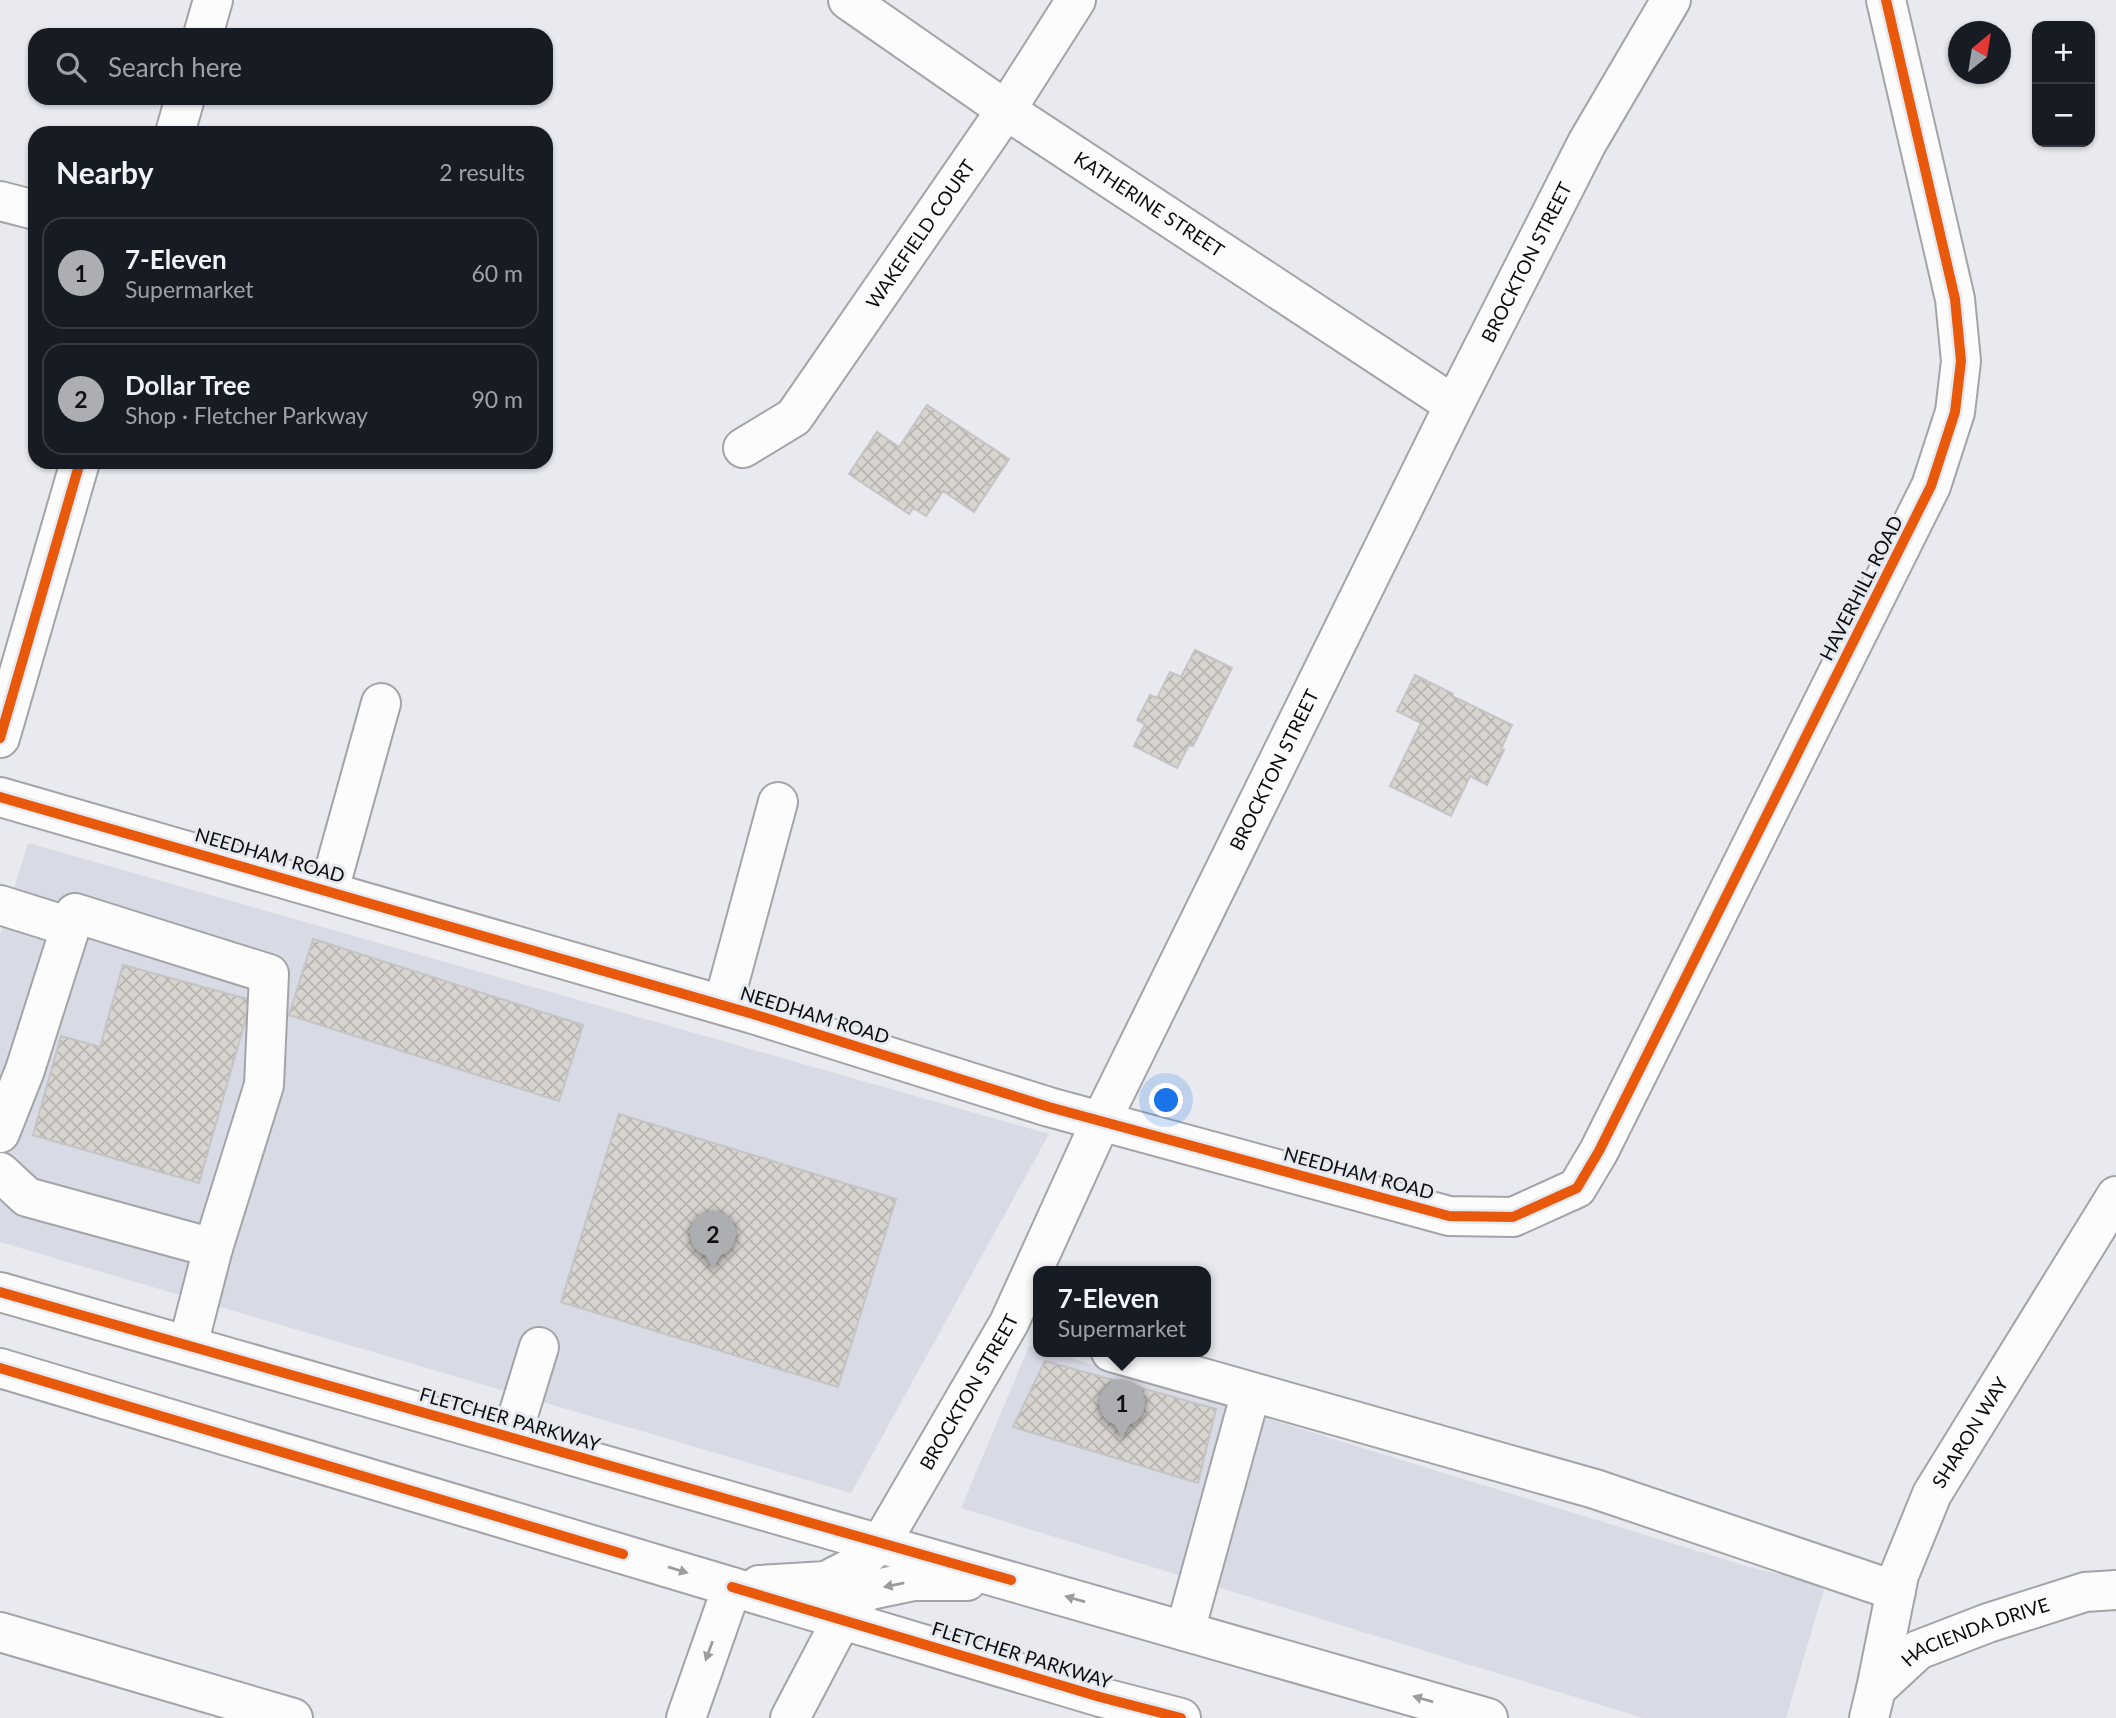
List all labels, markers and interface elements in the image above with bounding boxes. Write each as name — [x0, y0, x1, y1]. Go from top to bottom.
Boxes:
north arrow — [1948, 21, 2011, 84]
map controls — [2032, 21, 2095, 147]
button: + — [2032, 21, 2095, 84]
search box — [28, 28, 553, 105]
icon: search — [52, 48, 90, 86]
text: Search here — [108, 51, 242, 83]
button: − — [2032, 84, 2095, 147]
street label: KATHERINE STREET — [1070, 146, 1229, 262]
text: Nearby — [56, 154, 154, 190]
street label: WAKEFIELD COURT — [861, 155, 979, 313]
text: 2 results — [439, 158, 525, 186]
street label: BROCKTON STREET — [1476, 178, 1576, 346]
text: 7-Eleven — [125, 243, 227, 275]
text: 1 — [74, 259, 88, 287]
text: 60 m — [472, 259, 523, 287]
text: Supermarket — [125, 275, 254, 303]
text: Dollar Tree — [125, 369, 250, 401]
text: 2 — [74, 385, 88, 413]
text: 90 m — [472, 385, 523, 413]
text: Shop · Fletcher Parkway — [125, 401, 368, 429]
street label: HAVERHILL ROAD — [1814, 511, 1907, 664]
street label: BROCKTON STREET — [1224, 685, 1323, 854]
street label: NEEDHAM ROAD — [193, 822, 348, 887]
street label: NEEDHAM ROAD — [738, 981, 892, 1048]
your location — [1149, 1083, 1183, 1117]
street label: NEEDHAM ROAD — [1281, 1141, 1437, 1204]
pin: 2 — [690, 1211, 736, 1269]
popup — [1033, 1266, 1211, 1357]
text: 7-Eleven — [1058, 1282, 1159, 1314]
street label: BROCKTON STREET — [914, 1310, 1023, 1474]
text: Supermarket — [1058, 1314, 1186, 1342]
street label: SHARON WAY — [1927, 1372, 2013, 1492]
pin: 1 — [1099, 1380, 1145, 1438]
street label: FLETCHER PARKWAY — [417, 1382, 603, 1455]
one-way arrow — [668, 1566, 689, 1576]
one-way arrow — [883, 1580, 905, 1591]
street label: HACIENDA DRIVE — [1896, 1592, 2052, 1671]
one-way arrow — [1064, 1593, 1086, 1604]
street label: FLETCHER PARKWAY — [929, 1616, 1115, 1693]
one-way arrow — [703, 1641, 714, 1662]
one-way arrow — [1412, 1694, 1433, 1704]

